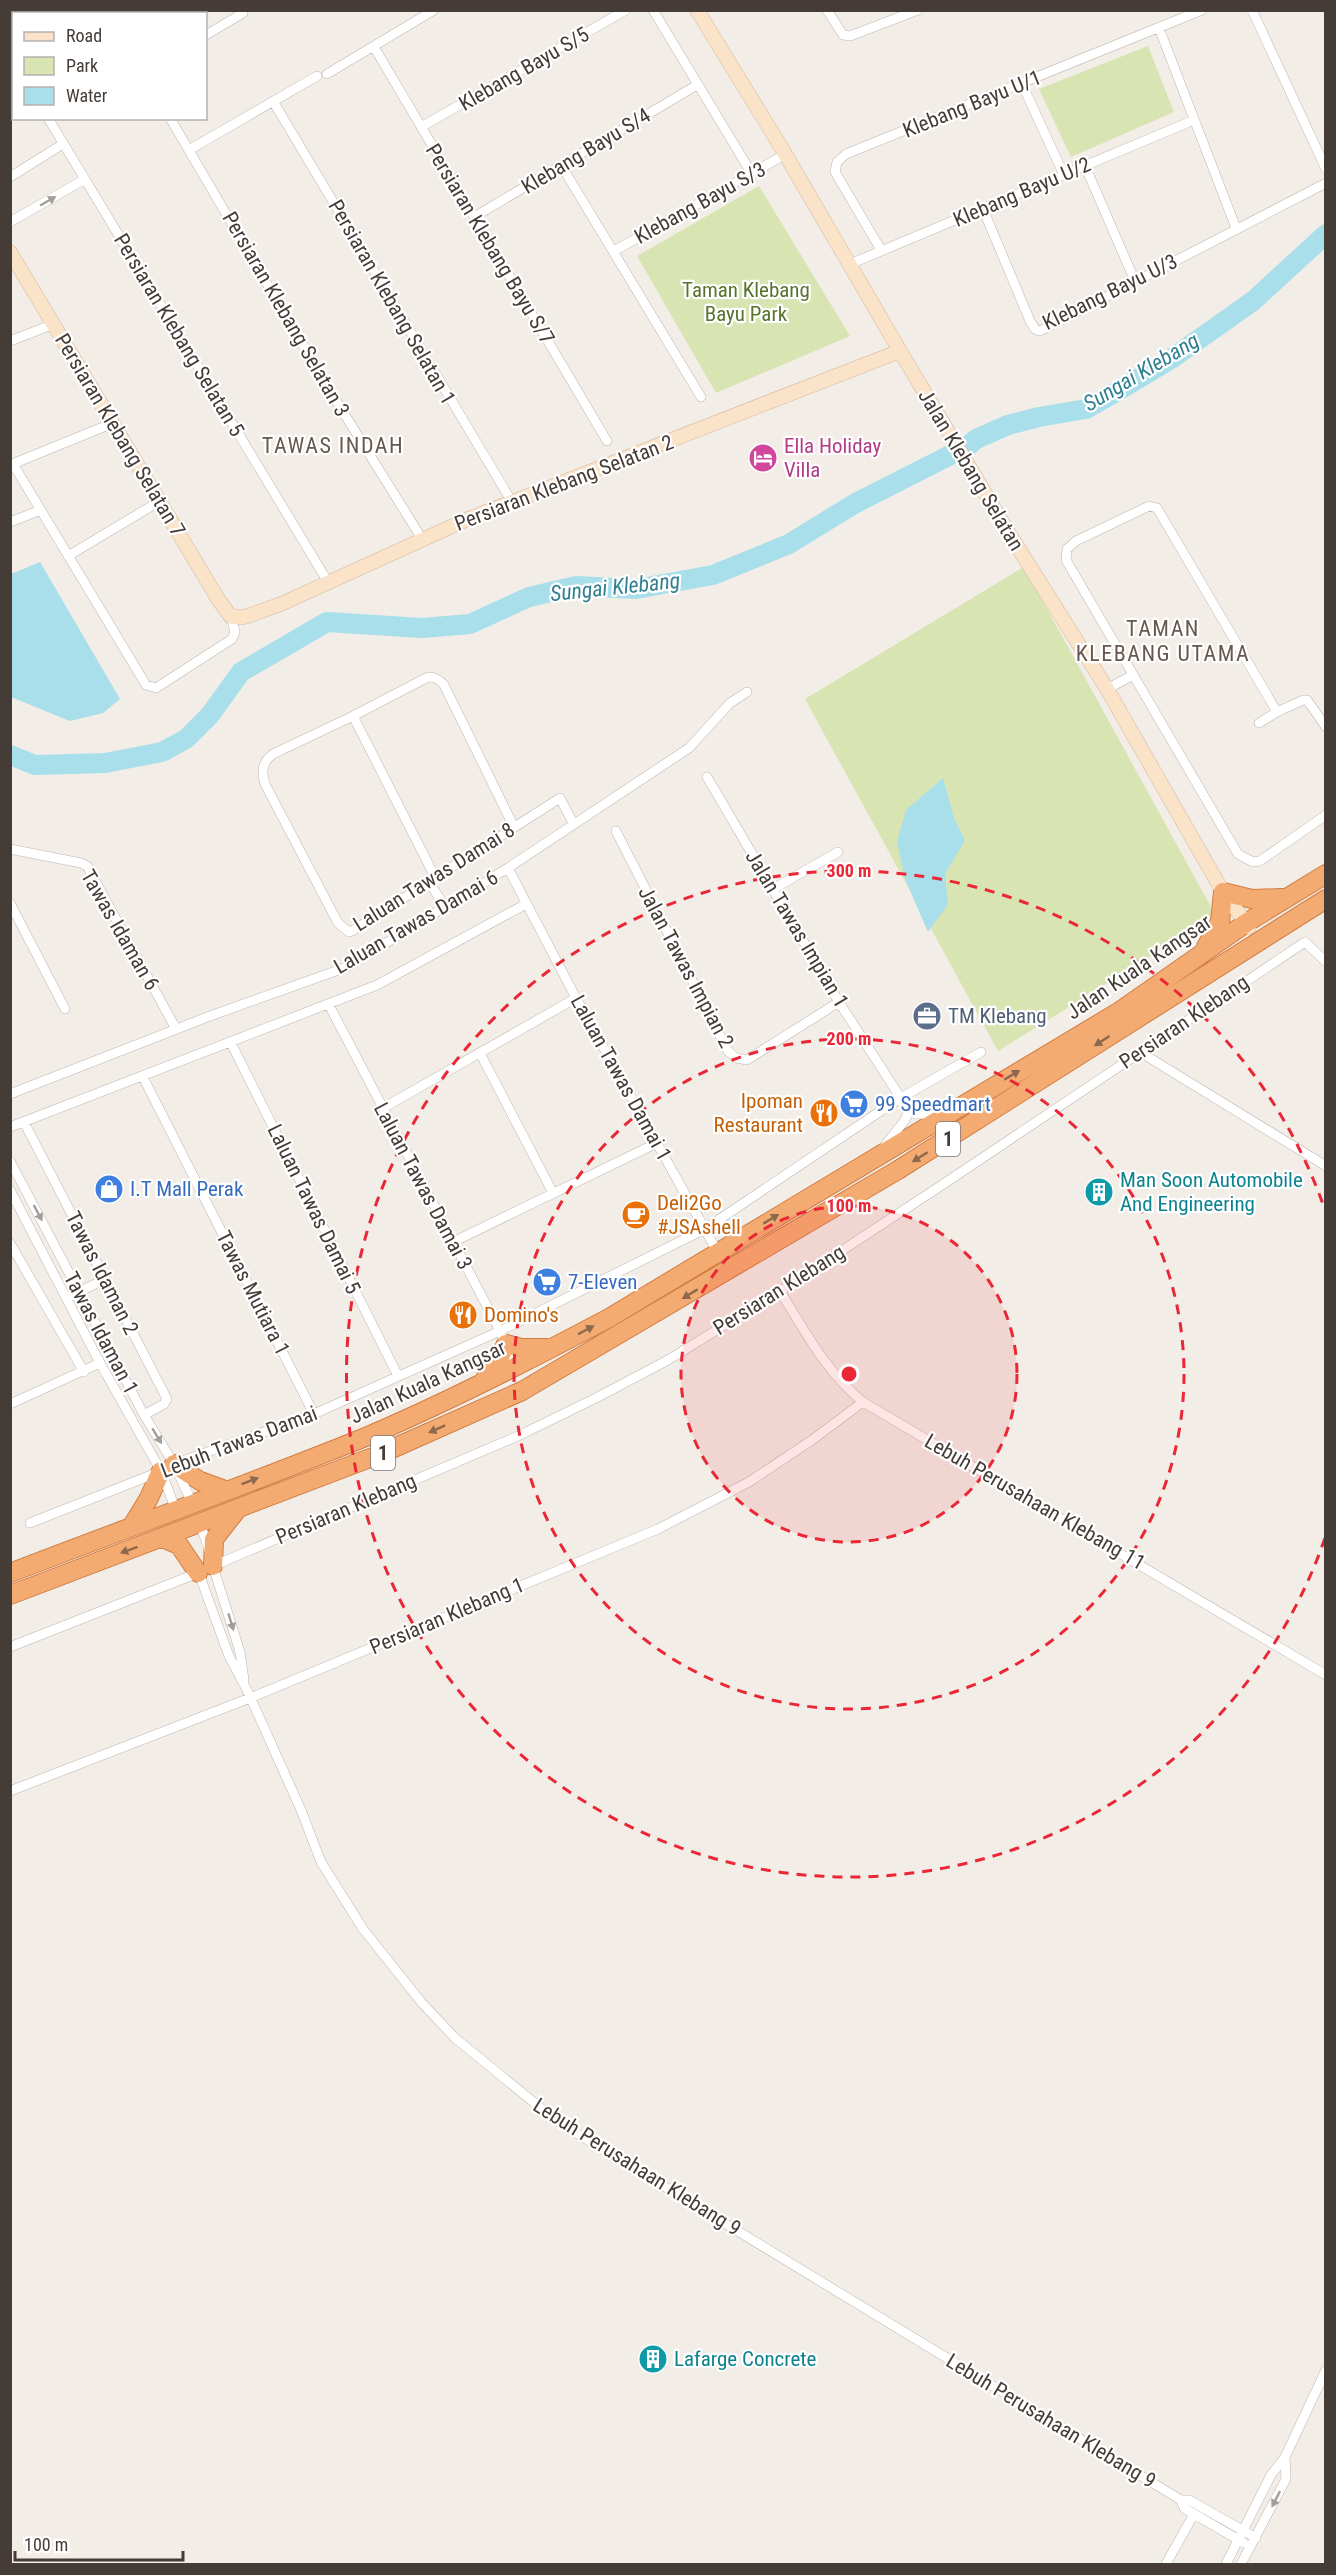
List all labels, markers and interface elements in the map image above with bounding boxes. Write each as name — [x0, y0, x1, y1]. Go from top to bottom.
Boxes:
legend — [12, 12, 207, 120]
street label: Klebang Bayu S/5 — [455, 22, 593, 116]
text: Road — [66, 25, 102, 46]
text: Park — [66, 55, 98, 76]
street label: Klebang Bayu U/1 — [899, 65, 1045, 143]
text: Water — [66, 85, 108, 106]
street label: Klebang Bayu S/4 — [517, 103, 655, 199]
street label: Persiaran Klebang Bayu S/7 — [421, 140, 559, 348]
street label: Klebang Bayu U/2 — [950, 152, 1094, 232]
street label: Klebang Bayu S/3 — [630, 157, 770, 249]
street label: Persiaran Klebang Selatan 1 — [324, 195, 460, 409]
one-way arrow — [40, 196, 57, 206]
street label: Persiaran Klebang Selatan 3 — [218, 207, 354, 421]
street label: Persiaran Klebang Selatan 5 — [109, 229, 249, 441]
street label: Klebang Bayu U/3 — [1039, 249, 1181, 335]
park label: Taman Klebang Bayu Park — [682, 278, 810, 326]
water label: Sungai Klebang — [1079, 327, 1204, 416]
street label: Persiaran Klebang Selatan 7 — [50, 329, 190, 541]
street label: Jalan Klebang Selatan — [913, 385, 1029, 555]
street label: Persiaran Klebang Selatan 2 — [451, 430, 677, 536]
district label: TAWAS INDAH — [262, 433, 404, 458]
place label: Ella Holiday Villa — [784, 434, 881, 482]
hotel icon: Ella Holiday Villa — [747, 442, 779, 474]
water label: Sungai Klebang — [549, 568, 682, 606]
district label: TAMAN KLEBANG UTAMA — [1076, 616, 1250, 666]
street label: Laluan Tawas Damai 8 — [349, 818, 519, 936]
street label: Jalan Tawas Impian 1 — [741, 846, 853, 1012]
text: 300 m — [827, 860, 871, 881]
street label: Laluan Tawas Damai 6 — [330, 865, 502, 979]
street label: Tawas Idaman 6 — [76, 866, 164, 994]
street label: Jalan Tawas Impian 2 — [633, 882, 739, 1052]
street label: Jalan Kuala Kangsar — [1062, 910, 1216, 1024]
street label: Persiaran Klebang — [1115, 970, 1253, 1074]
street label: Laluan Tawas Damai 1 — [566, 991, 676, 1165]
office icon: TM Klebang — [911, 1000, 943, 1032]
place label: TM Klebang — [948, 1004, 1047, 1028]
text: 200 m — [827, 1028, 871, 1049]
one-way arrow — [1094, 1035, 1110, 1046]
one-way arrow — [1004, 1069, 1020, 1080]
supermarket icon: 99 Speedmart — [838, 1088, 870, 1120]
place label: Ipoman Restaurant — [714, 1089, 803, 1137]
place label: 99 Speedmart — [875, 1092, 991, 1116]
restaurant icon: Ipoman Restaurant — [808, 1097, 840, 1129]
street label: Laluan Tawas Damai 3 — [369, 1098, 477, 1274]
street label: Laluan Tawas Damai 5 — [263, 1120, 365, 1298]
road number: 1 — [936, 1122, 960, 1156]
one-way arrow — [912, 1151, 928, 1162]
place label: Man Soon Automobile And Engineering — [1120, 1168, 1303, 1216]
shop icon: I.T Mall Perak — [93, 1173, 125, 1205]
building icon: Man Soon Automobile And Engineering — [1083, 1176, 1115, 1208]
place label: I.T Mall Perak — [130, 1177, 244, 1201]
place label: Deli2Go #JSAshell — [657, 1191, 741, 1239]
text: 100 m — [827, 1195, 871, 1216]
cafe icon: Deli2Go #JSAshell — [620, 1199, 652, 1231]
one-way arrow — [33, 1205, 43, 1222]
street label: Tawas Idaman 2 — [61, 1207, 143, 1339]
one-way arrow — [763, 1213, 779, 1224]
street label: Tawas Mutiara 1 — [211, 1227, 295, 1359]
street label: Persiaran Klebang — [709, 1240, 849, 1340]
supermarket icon: 7-Eleven — [531, 1266, 563, 1298]
street label: Tawas Idaman 1 — [59, 1268, 143, 1398]
place label: 7-Eleven — [568, 1270, 637, 1294]
one-way arrow — [682, 1288, 698, 1299]
restaurant icon: Domino's — [447, 1299, 479, 1331]
place label: Domino's — [484, 1303, 559, 1327]
one-way arrow — [578, 1325, 595, 1335]
street label: Jalan Kuala Kangsar — [346, 1335, 510, 1429]
centre of rings — [839, 1364, 859, 1384]
street label: Lebuh Tawas Damai — [157, 1401, 321, 1483]
one-way arrow — [427, 1424, 445, 1434]
one-way arrow — [152, 1428, 162, 1445]
street label: Lebuh Perusahaan Klebang 11 — [920, 1429, 1150, 1575]
road number: 1 — [371, 1436, 395, 1470]
street label: Persiaran Klebang — [272, 1469, 420, 1549]
one-way arrow — [241, 1476, 259, 1486]
one-way arrow — [120, 1546, 138, 1556]
street label: Persiaran Klebang 1 — [366, 1573, 528, 1659]
one-way arrow — [227, 1613, 236, 1631]
street label: Lebuh Perusahaan Klebang 9 — [529, 2093, 745, 2241]
building icon: Lafarge Concrete — [637, 2343, 669, 2375]
place label: Lafarge Concrete — [674, 2347, 817, 2371]
street label: Lebuh Perusahaan Klebang 9 — [942, 2349, 1160, 2493]
one-way arrow — [1271, 2490, 1280, 2507]
scale bar — [15, 2524, 183, 2562]
text: 100 m — [24, 2534, 68, 2555]

